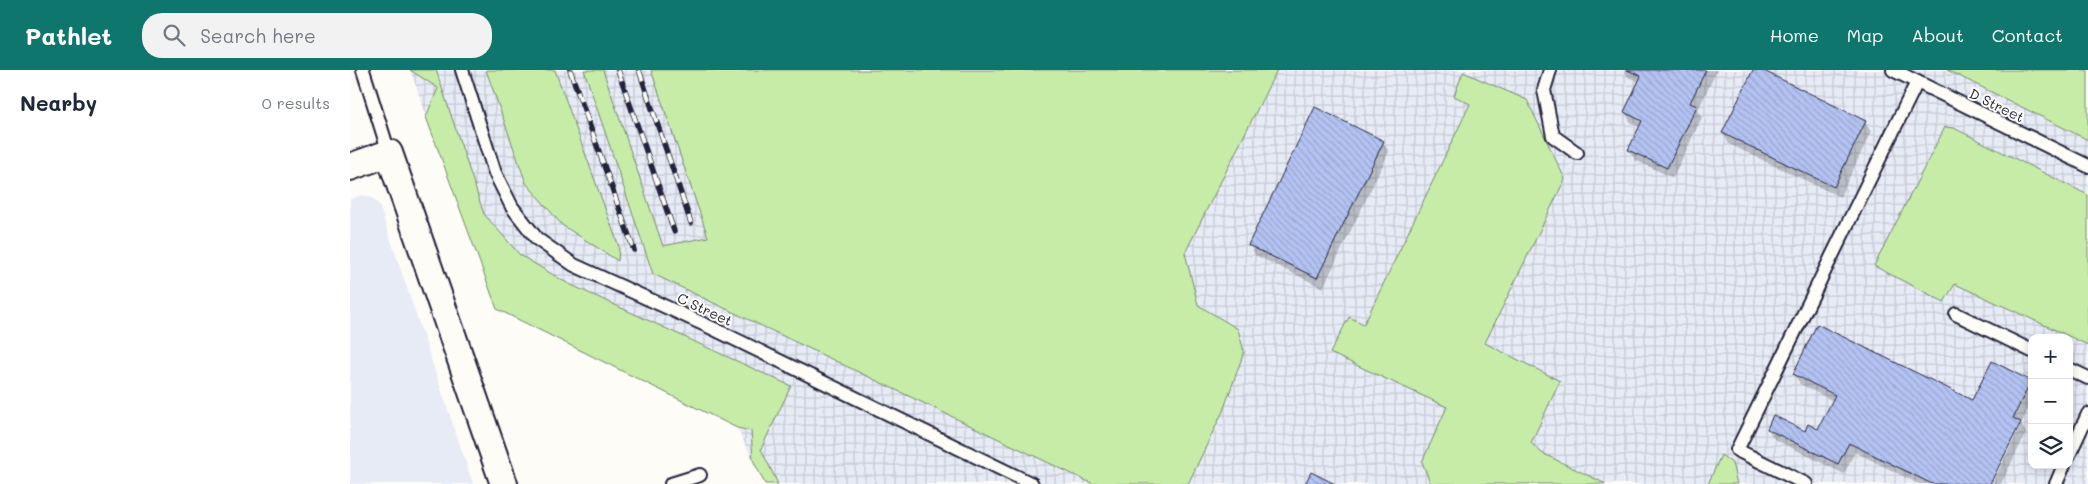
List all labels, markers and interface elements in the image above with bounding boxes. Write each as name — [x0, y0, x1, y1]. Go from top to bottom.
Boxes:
search box — [142, 13, 492, 58]
text: Pathlet — [25, 20, 112, 51]
icon: search — [160, 21, 188, 49]
text: Search here — [200, 23, 316, 48]
text: Home — [1770, 23, 1819, 47]
text: Map — [1847, 23, 1883, 47]
text: About — [1911, 23, 1964, 47]
text: Contact — [1992, 23, 2063, 47]
street label: D Street — [1966, 84, 2028, 126]
text: Nearby — [20, 89, 97, 116]
text: 0 results — [262, 92, 330, 113]
street label: C Street — [674, 288, 736, 330]
map controls — [2028, 334, 2073, 469]
button: + — [2028, 334, 2073, 379]
button: − — [2028, 379, 2073, 424]
button: layers — [2028, 424, 2073, 469]

